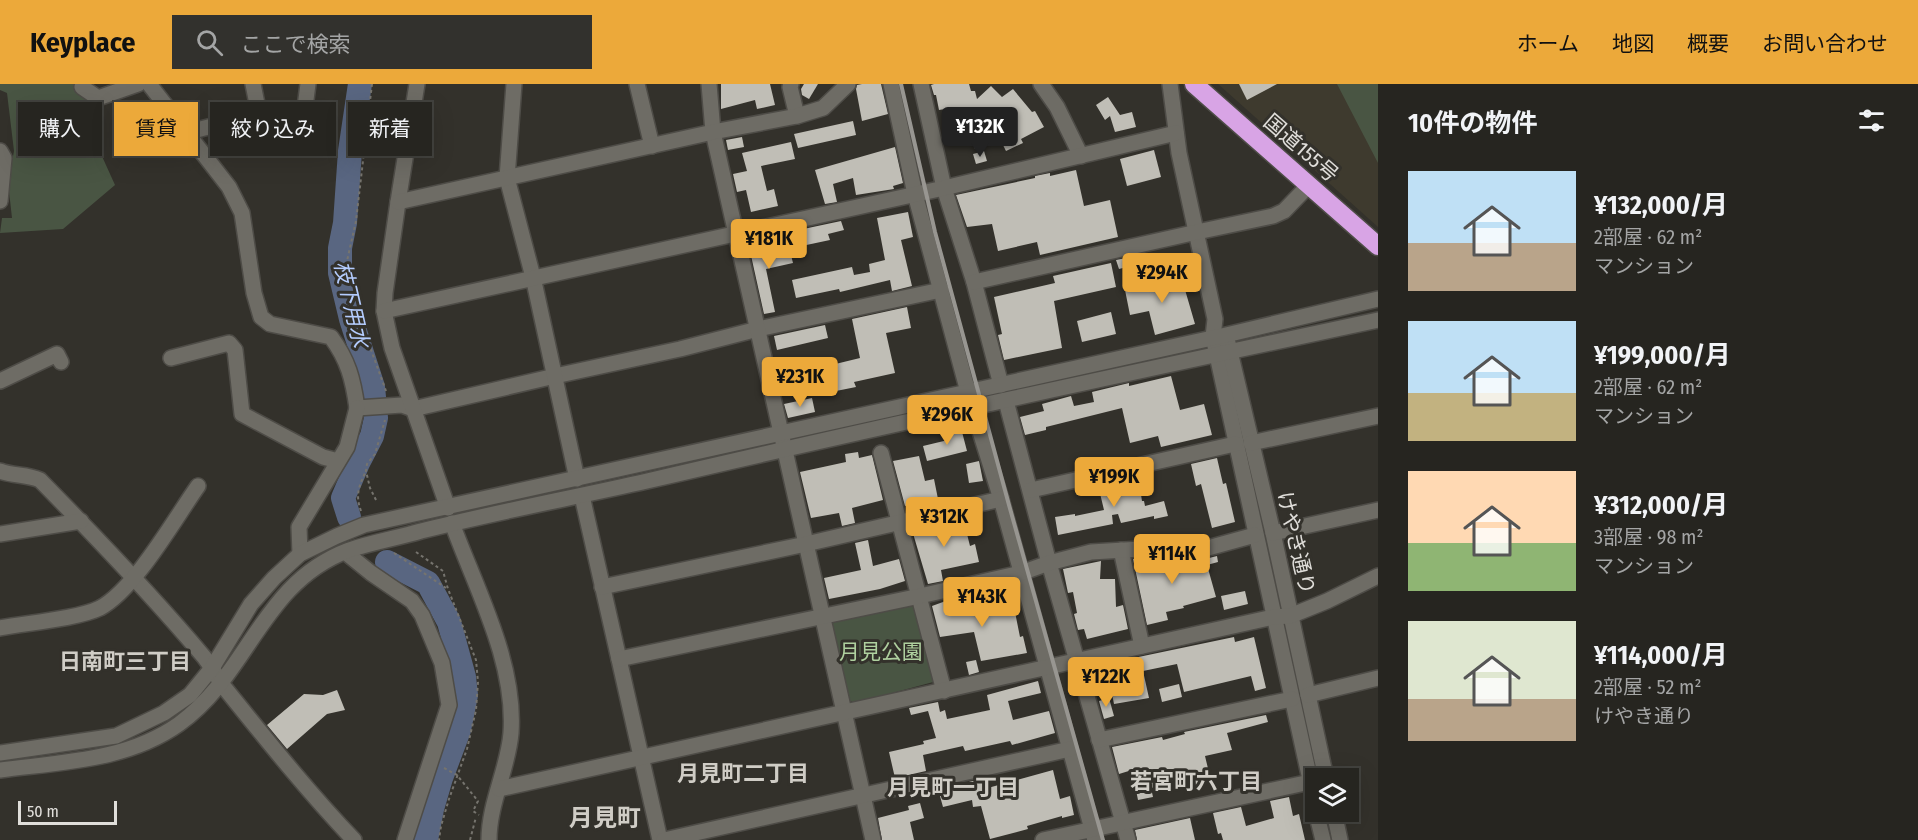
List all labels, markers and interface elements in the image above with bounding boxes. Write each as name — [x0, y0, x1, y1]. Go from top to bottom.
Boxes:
search box — [172, 15, 592, 69]
text: Keyplace — [30, 26, 136, 59]
icon: search — [193, 26, 226, 59]
text: ここで検索 — [241, 31, 351, 58]
text: ホーム — [1517, 31, 1579, 57]
text: 地図 — [1612, 31, 1654, 57]
text: 概要 — [1687, 31, 1729, 57]
text: お問い合わせ — [1762, 31, 1888, 57]
chip: 購入 — [18, 102, 102, 156]
chip: 賃貸 — [114, 102, 198, 156]
chip: 絞り込み — [210, 102, 336, 156]
chip: 新着 — [348, 102, 432, 156]
icon: filters — [1855, 104, 1888, 137]
pin: ¥132K — [938, 107, 1022, 158]
text: 10件の物件 — [1408, 108, 1537, 139]
street label: 国道155号 — [1258, 109, 1344, 187]
text: ¥132K — [956, 114, 1004, 138]
text: ¥132,000/月 — [1594, 190, 1728, 221]
icon: home — [1456, 195, 1528, 267]
pin: ¥181K — [727, 219, 811, 270]
text: 2部屋 · 62 m² — [1594, 225, 1702, 249]
text: ¥181K — [745, 226, 793, 250]
pin: ¥294K — [1120, 253, 1204, 304]
text: マンション — [1594, 254, 1694, 278]
water label: 枝下用水 — [328, 258, 375, 352]
text: ¥294K — [1136, 260, 1188, 284]
text: ¥199,000/月 — [1594, 340, 1731, 371]
icon: home — [1456, 345, 1528, 417]
pin: ¥231K — [758, 357, 842, 408]
text: ¥231K — [776, 364, 824, 388]
text: 2部屋 · 62 m² — [1594, 375, 1702, 399]
pin: ¥296K — [905, 395, 989, 446]
text: ¥296K — [921, 402, 973, 426]
text: マンション — [1594, 404, 1694, 428]
pin: ¥199K — [1072, 457, 1156, 508]
text: ¥199K — [1089, 464, 1139, 488]
street label: けやき通り — [1272, 489, 1320, 597]
text: ¥312,000/月 — [1594, 490, 1728, 521]
icon: home — [1456, 495, 1528, 567]
pin: ¥312K — [902, 497, 986, 548]
text: ¥312K — [920, 504, 968, 528]
text: 3部屋 · 98 m² — [1594, 525, 1704, 549]
pin: ¥114K — [1130, 534, 1214, 585]
text: ¥114K — [1148, 541, 1196, 565]
text: マンション — [1594, 554, 1694, 578]
pin: ¥143K — [940, 577, 1024, 628]
text: ¥143K — [957, 584, 1007, 608]
park label: 月見公園 — [839, 639, 923, 665]
text: ¥114,000/月 — [1594, 640, 1728, 671]
icon: home — [1456, 645, 1528, 717]
district label: 日南町三丁目 — [59, 648, 191, 675]
pin: ¥122K — [1064, 657, 1148, 708]
text: ¥122K — [1082, 664, 1130, 688]
text: 2部屋 · 52 m² — [1594, 675, 1701, 699]
text: けやき通り — [1594, 704, 1694, 728]
district label: 月見町二丁目 — [677, 760, 809, 787]
district label: 若宮町六丁目 — [1130, 768, 1262, 795]
map controls — [1305, 768, 1359, 822]
button: layers — [1305, 768, 1359, 822]
district label: 月見町一丁目 — [887, 774, 1019, 801]
scale bar — [18, 798, 117, 826]
text: 50 m — [27, 802, 59, 821]
district label: 月見町 — [569, 804, 641, 832]

